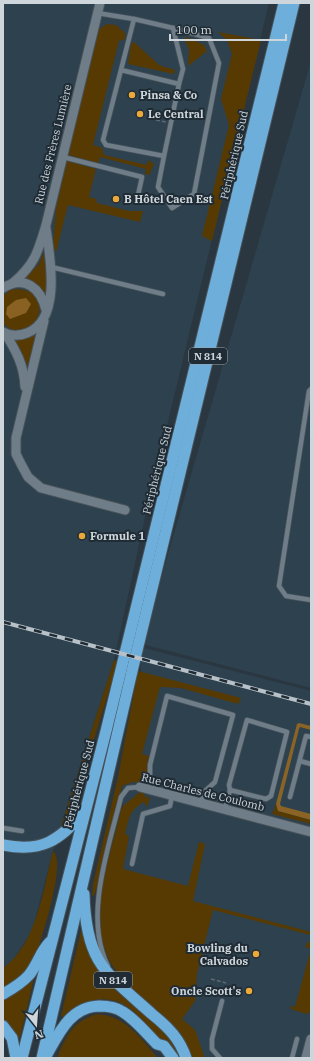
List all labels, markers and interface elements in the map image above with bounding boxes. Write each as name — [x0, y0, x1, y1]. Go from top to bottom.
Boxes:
scale bar — [170, 16, 286, 42]
text: 100 m — [176, 22, 212, 37]
street label: Rue des Frères Lumière — [31, 83, 75, 205]
place label: Pinsa & Co — [140, 88, 197, 102]
marker: Pinsa & Co — [127, 90, 137, 100]
place label: Le Central — [148, 107, 204, 121]
marker: Le Central — [135, 109, 145, 119]
street label: Périphérique Sud — [217, 109, 251, 201]
place label: B Hôtel Caen Est — [124, 192, 213, 206]
marker: B Hôtel Caen Est — [111, 194, 121, 204]
road number: N 814 — [189, 348, 227, 364]
street label: Périphérique Sud — [139, 424, 175, 516]
place label: Formule 1 — [90, 529, 145, 543]
marker: Formule 1 — [77, 531, 87, 541]
street label: Périphérique Sud — [61, 738, 98, 830]
street label: Rue Charles de Coulomb — [140, 770, 266, 814]
place label: Bowling du Calvados — [187, 941, 248, 968]
marker: Bowling du Calvados — [251, 949, 261, 959]
road number: N 814 — [94, 972, 132, 988]
place label: Oncle Scott's — [171, 984, 241, 998]
marker: Oncle Scott's — [244, 986, 254, 996]
north arrow — [16, 1005, 56, 1045]
text: N — [32, 1027, 45, 1043]

